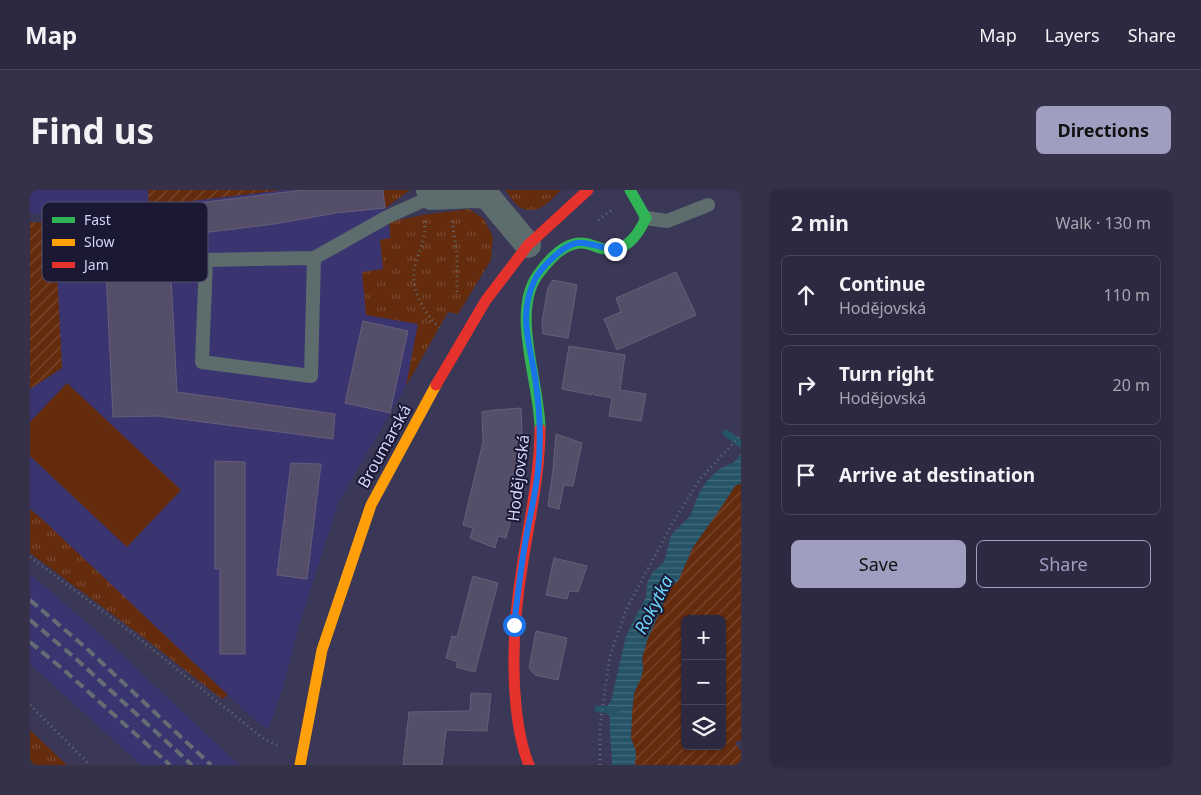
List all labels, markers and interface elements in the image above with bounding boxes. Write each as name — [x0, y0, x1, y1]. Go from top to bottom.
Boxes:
text: Map — [25, 18, 77, 51]
text: Map — [979, 23, 1017, 47]
text: Layers — [1045, 23, 1100, 47]
text: Share — [1128, 23, 1176, 47]
button: Directions — [1036, 106, 1171, 154]
text: Find us — [30, 107, 154, 154]
legend — [42, 202, 208, 282]
text: 2 min — [791, 209, 849, 237]
text: Fast — [84, 210, 111, 229]
text: Walk · 130 m — [1056, 212, 1151, 234]
text: Slow — [84, 232, 115, 251]
route end — [604, 238, 627, 261]
text: Jam — [82, 255, 109, 274]
text: Continue — [839, 271, 925, 297]
icon: ahead — [792, 281, 820, 309]
text: 110 m — [1103, 284, 1150, 306]
text: Hodějovská — [839, 297, 926, 319]
text: Turn right — [839, 361, 934, 387]
icon: right — [792, 371, 820, 399]
text: 20 m — [1113, 374, 1150, 396]
text: Hodějovská — [839, 387, 926, 409]
street label: Broumarská — [352, 400, 416, 492]
street label: Hodějovská — [502, 433, 534, 523]
icon: arrive — [792, 461, 820, 489]
text: Arrive at destination — [839, 462, 1035, 488]
button: Save — [791, 540, 966, 588]
button: Share — [976, 540, 1151, 588]
water label: Rokytka — [628, 571, 678, 638]
route start — [503, 614, 526, 637]
map controls — [681, 615, 726, 750]
button: + — [681, 615, 726, 660]
button: − — [681, 660, 726, 705]
button: layers — [681, 705, 726, 750]

